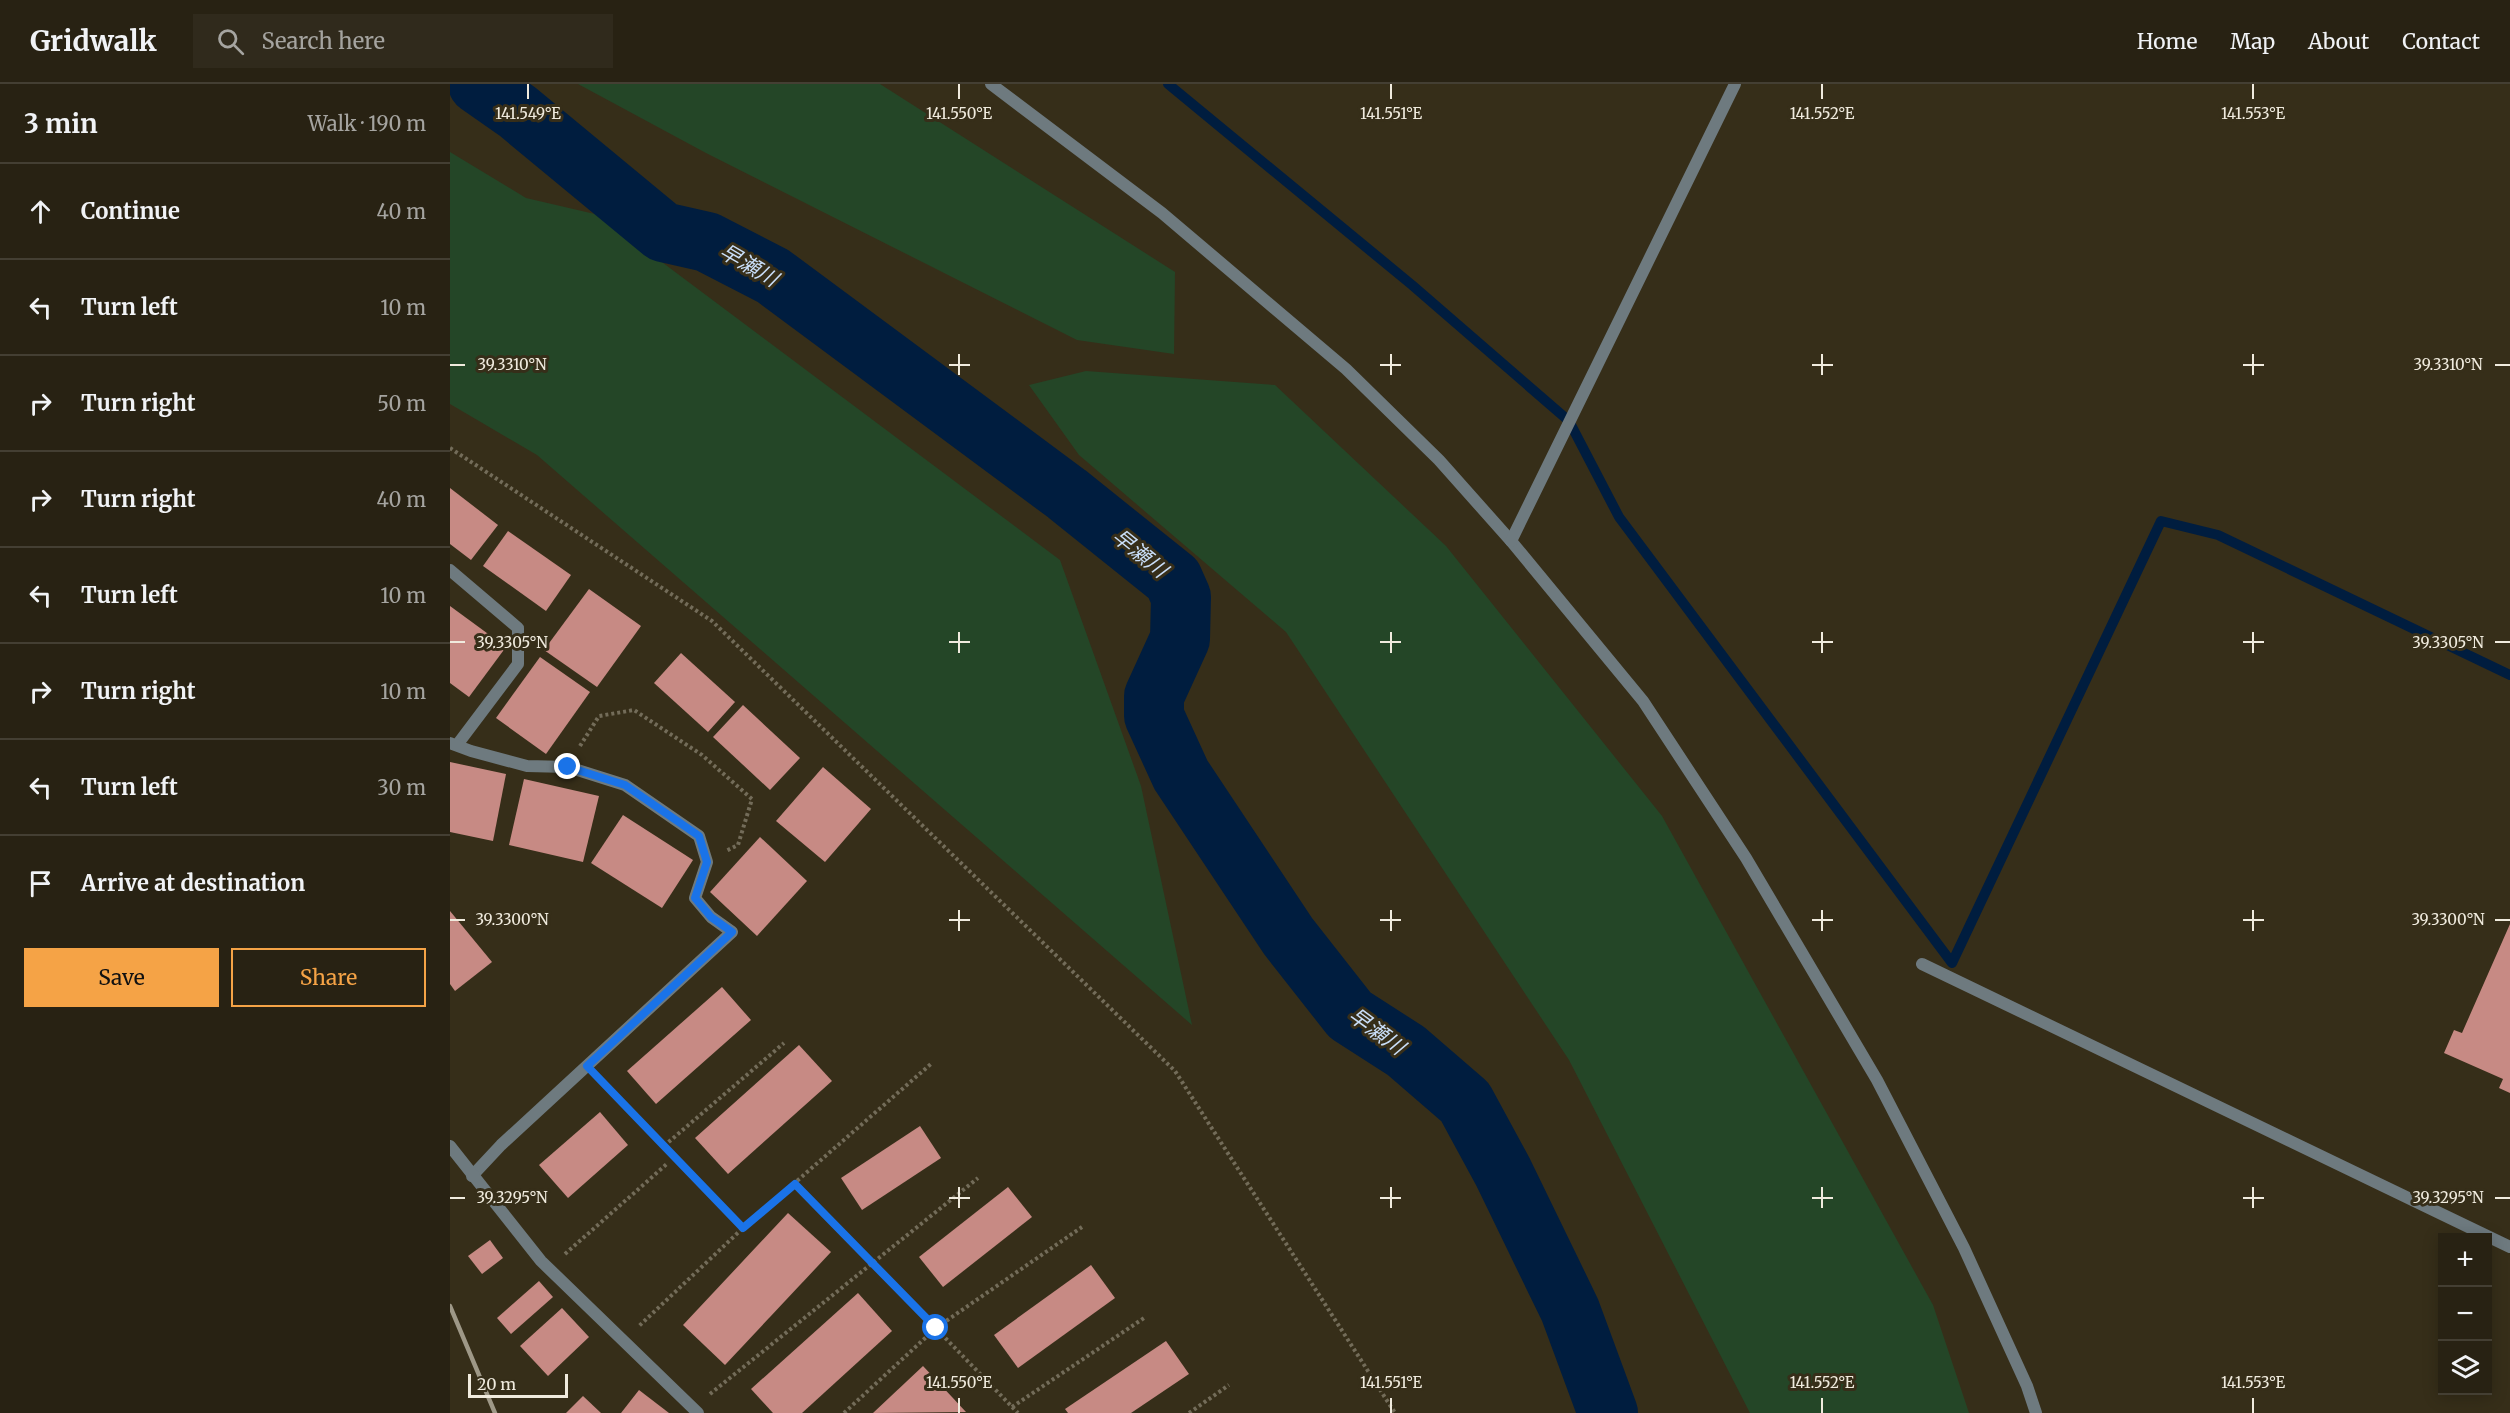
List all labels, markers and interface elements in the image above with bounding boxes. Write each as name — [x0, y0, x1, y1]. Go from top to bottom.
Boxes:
search box — [193, 14, 613, 68]
text: Gridwalk — [30, 23, 157, 59]
icon: search — [214, 25, 247, 58]
text: Search here — [262, 27, 385, 55]
text: Home — [2137, 28, 2197, 55]
text: Map — [2230, 28, 2275, 55]
text: About — [2308, 28, 2369, 55]
text: Contact — [2402, 28, 2480, 55]
text: 141.549°E — [495, 104, 561, 123]
text: 141.550°E — [926, 104, 992, 123]
text: 141.551°E — [1360, 104, 1422, 123]
text: 141.552°E — [1790, 104, 1855, 123]
text: 141.553°E — [2221, 104, 2286, 123]
text: 3 min — [24, 107, 98, 140]
text: Walk · 190 m — [308, 111, 426, 136]
icon: ahead — [24, 195, 57, 228]
text: Continue — [81, 197, 180, 225]
text: 40 m — [376, 199, 426, 224]
water label: 早瀬川 — [715, 238, 785, 293]
icon: left — [24, 291, 57, 324]
text: Turn left — [81, 293, 178, 321]
text: 10 m — [380, 295, 426, 320]
text: 39.3310°N — [477, 355, 547, 374]
text: 39.3310°N — [2413, 355, 2483, 374]
icon: right — [24, 387, 57, 420]
text: Turn right — [81, 389, 195, 417]
text: 50 m — [377, 391, 426, 416]
icon: right — [24, 483, 57, 516]
text: Turn right — [81, 485, 195, 513]
text: 40 m — [376, 487, 426, 512]
water label: 早瀬川 — [1107, 523, 1175, 585]
icon: left — [24, 579, 57, 612]
text: Turn left — [81, 581, 178, 609]
text: 10 m — [380, 583, 426, 608]
text: 39.3305°N — [476, 633, 548, 652]
text: 39.3305°N — [2412, 633, 2484, 652]
icon: right — [24, 675, 57, 708]
text: Turn right — [81, 677, 195, 705]
text: 10 m — [380, 679, 426, 704]
route end — [554, 753, 580, 779]
icon: left — [24, 771, 57, 804]
text: Turn left — [81, 773, 178, 801]
text: 30 m — [377, 775, 426, 800]
icon: arrive — [24, 867, 57, 900]
text: Arrive at destination — [81, 869, 305, 897]
text: 39.3300°N — [475, 910, 549, 929]
text: 39.3300°N — [2411, 910, 2485, 929]
button: Save — [24, 948, 219, 1007]
button: Share — [231, 948, 426, 1007]
water label: 早瀬川 — [1344, 1002, 1412, 1062]
text: 39.3295°N — [476, 1188, 548, 1207]
text: 39.3295°N — [2412, 1188, 2484, 1207]
map controls — [2438, 1233, 2492, 1395]
button: + — [2438, 1233, 2492, 1287]
button: − — [2438, 1287, 2492, 1341]
route start — [922, 1314, 948, 1340]
button: layers — [2438, 1341, 2492, 1395]
scale bar — [468, 1371, 568, 1398]
text: 141.550°E — [926, 1373, 992, 1392]
text: 141.551°E — [1360, 1373, 1422, 1392]
text: 141.552°E — [1790, 1373, 1855, 1392]
text: 141.553°E — [2221, 1373, 2286, 1392]
text: 20 m — [477, 1374, 516, 1394]

